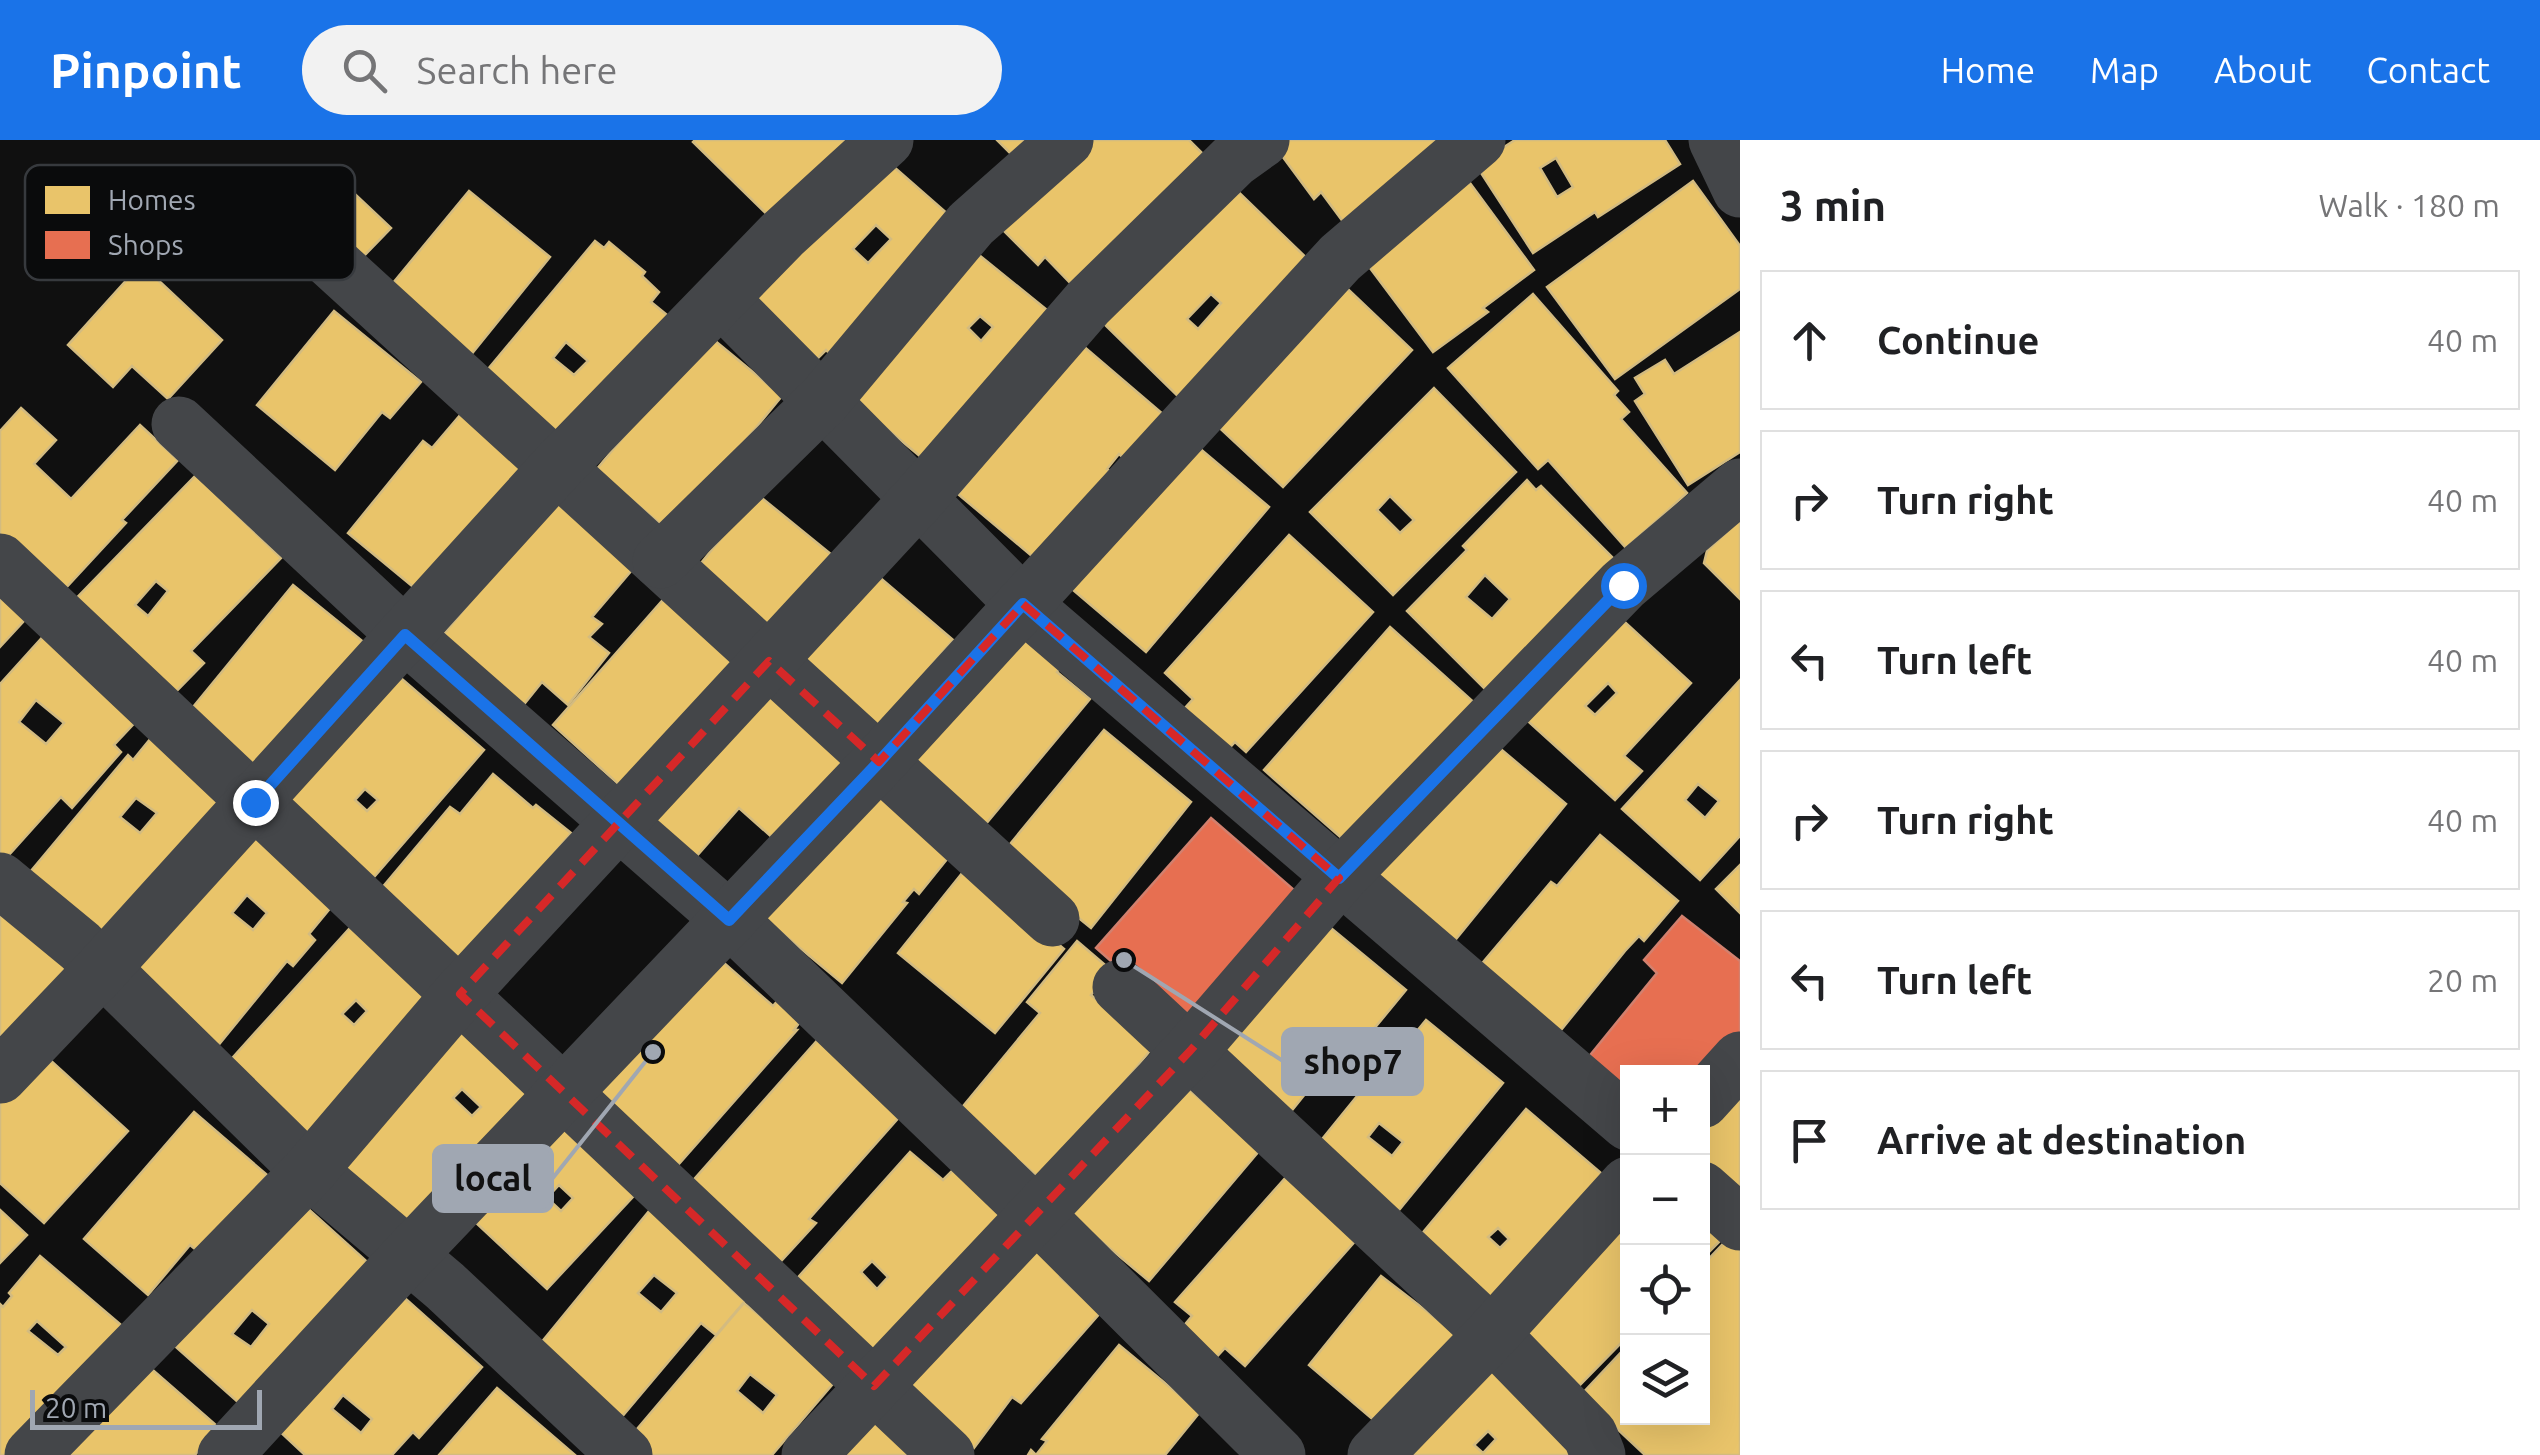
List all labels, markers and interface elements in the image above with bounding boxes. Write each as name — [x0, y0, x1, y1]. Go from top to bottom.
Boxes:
search box — [302, 25, 1002, 115]
text: Pinpoint — [50, 43, 242, 97]
icon: search — [337, 43, 392, 98]
text: Search here — [417, 49, 617, 91]
text: Home — [1941, 50, 2035, 90]
text: Map — [2090, 50, 2159, 90]
text: About — [2214, 50, 2311, 90]
text: Contact — [2366, 50, 2490, 90]
legend — [25, 165, 355, 280]
text: 3 min — [1780, 182, 1886, 229]
text: Homes — [108, 184, 196, 215]
text: Walk · 180 m — [2318, 187, 2500, 223]
text: Shops — [108, 229, 184, 260]
icon: ahead — [1782, 313, 1837, 368]
text: Continue — [1877, 319, 2039, 361]
text: 40 m — [2427, 322, 2498, 358]
icon: right — [1782, 473, 1837, 528]
text: Turn right — [1877, 479, 2054, 521]
text: 40 m — [2427, 482, 2498, 518]
route start — [1601, 563, 1647, 609]
icon: left — [1782, 633, 1837, 688]
text: Turn left — [1877, 639, 2032, 681]
text: 40 m — [2427, 642, 2498, 678]
route end — [233, 780, 279, 826]
icon: right — [1782, 793, 1837, 848]
text: Turn right — [1877, 799, 2054, 841]
text: 40 m — [2427, 802, 2498, 838]
icon: left — [1782, 953, 1837, 1008]
text: Turn left — [1877, 959, 2032, 1001]
text: 20 m — [2427, 962, 2498, 998]
callout: shop7 — [1283, 1029, 1422, 1094]
text: shop7 — [1304, 1041, 1402, 1081]
map controls — [1620, 1065, 1710, 1425]
button: + — [1620, 1065, 1710, 1155]
icon: arrive — [1782, 1113, 1837, 1168]
text: Arrive at destination — [1877, 1119, 2246, 1161]
callout: local — [434, 1146, 552, 1211]
button: − — [1620, 1155, 1710, 1245]
text: local — [454, 1158, 532, 1198]
button: locate — [1620, 1245, 1710, 1335]
button: layers — [1620, 1335, 1710, 1425]
scale bar — [30, 1385, 262, 1430]
text: 20 m — [45, 1392, 107, 1423]

